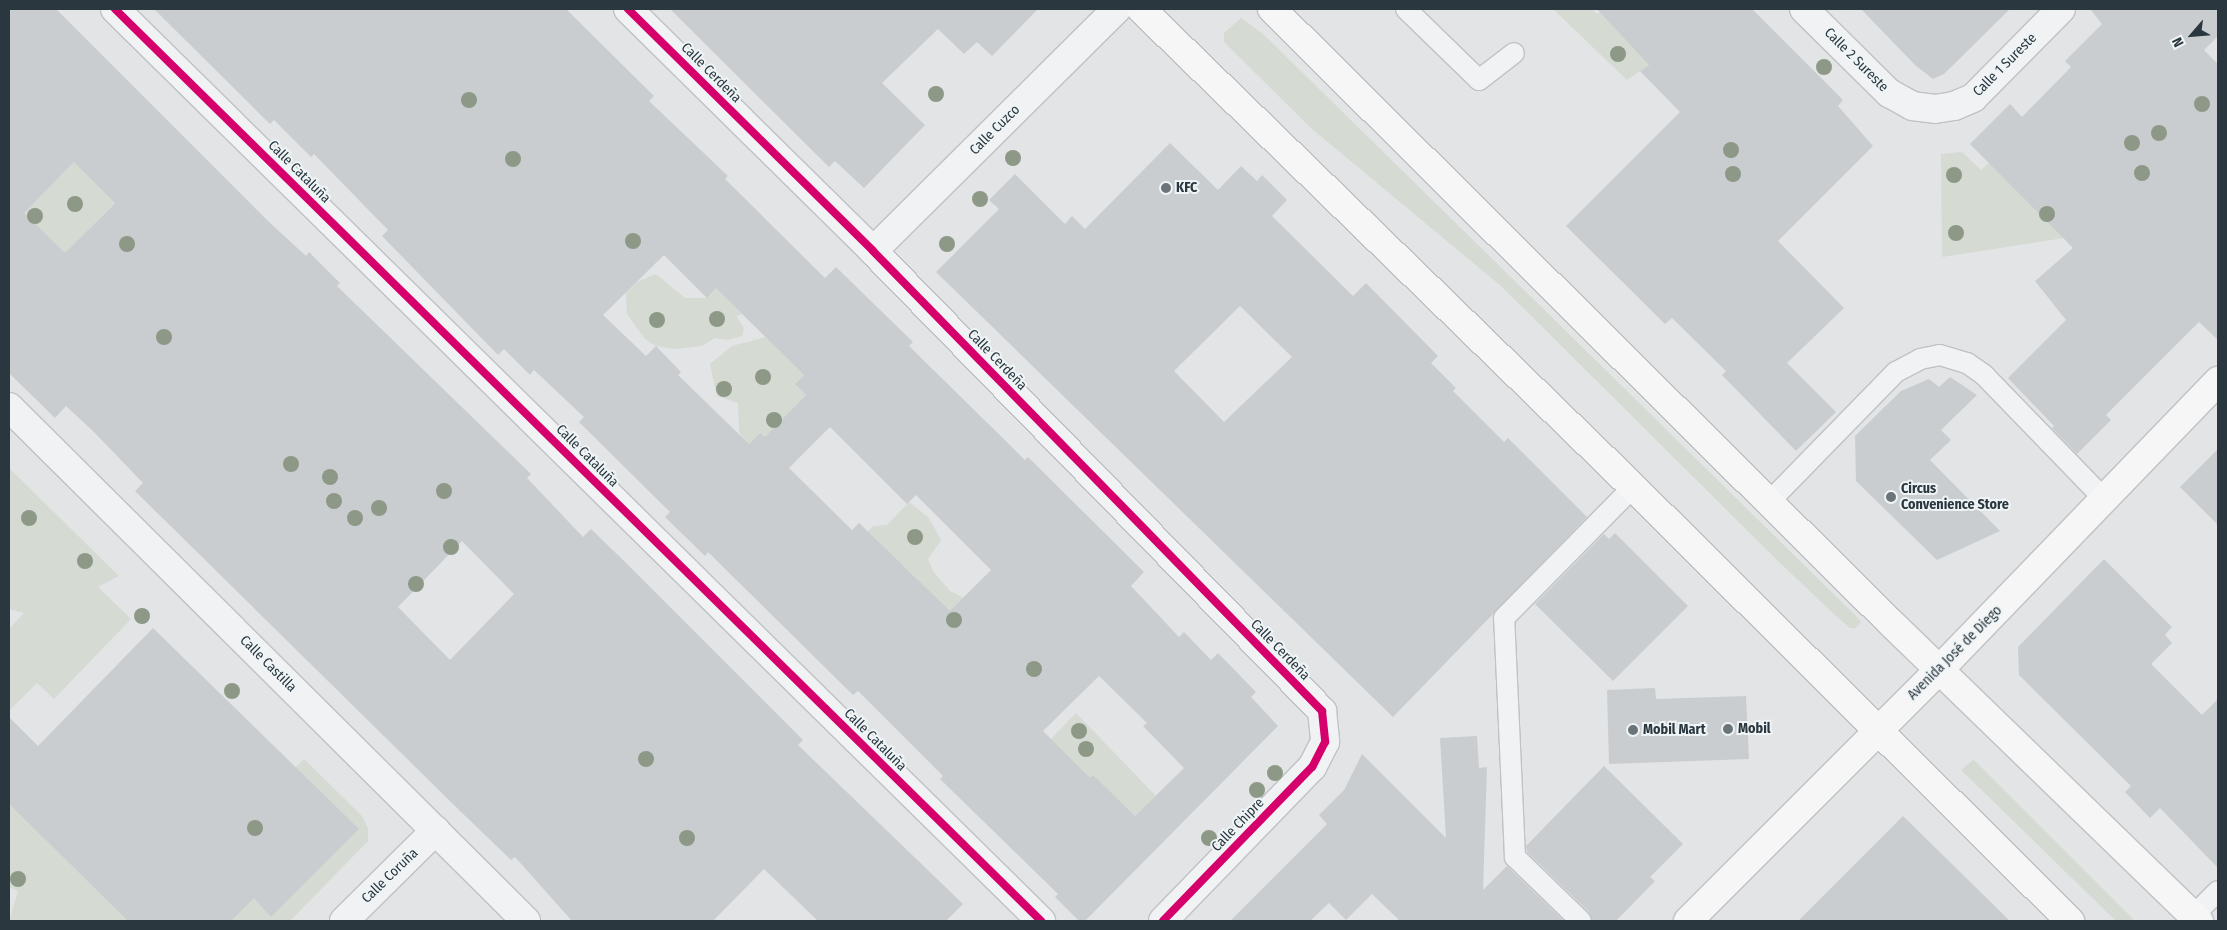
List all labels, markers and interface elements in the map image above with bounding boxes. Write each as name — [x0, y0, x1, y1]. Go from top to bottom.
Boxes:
north arrow — [2167, 10, 2217, 60]
street label: Calle 2 Sureste — [1820, 24, 1892, 96]
street label: Calle 1 Sureste — [1970, 30, 2040, 100]
text: N — [2169, 34, 2188, 50]
street label: Calle Cerdeña — [677, 39, 745, 107]
street label: Calle Cuzco — [966, 101, 1024, 159]
street label: Calle Cataluña — [264, 137, 334, 207]
place label: KFC — [1176, 180, 1197, 196]
marker: KFC — [1160, 182, 1172, 194]
street label: Calle Cerdeña — [964, 326, 1030, 394]
street label: Calle Cataluña — [552, 421, 622, 491]
place label: Circus Convenience Store — [1901, 481, 2009, 514]
marker: Circus Convenience Store — [1885, 491, 1897, 503]
street label: Avenida José de Diego — [1904, 602, 2006, 704]
street label: Calle Cerdeña — [1247, 616, 1313, 684]
street label: Calle Castilla — [236, 632, 300, 696]
street label: Calle Cataluña — [840, 705, 910, 775]
place label: Mobil — [1738, 721, 1771, 737]
place label: Mobil Mart — [1643, 722, 1706, 738]
marker: Mobil — [1722, 723, 1734, 735]
marker: Mobil Mart — [1627, 724, 1639, 736]
street label: Calle Chipre — [1208, 795, 1268, 855]
street label: Calle Coruña — [358, 845, 422, 907]

